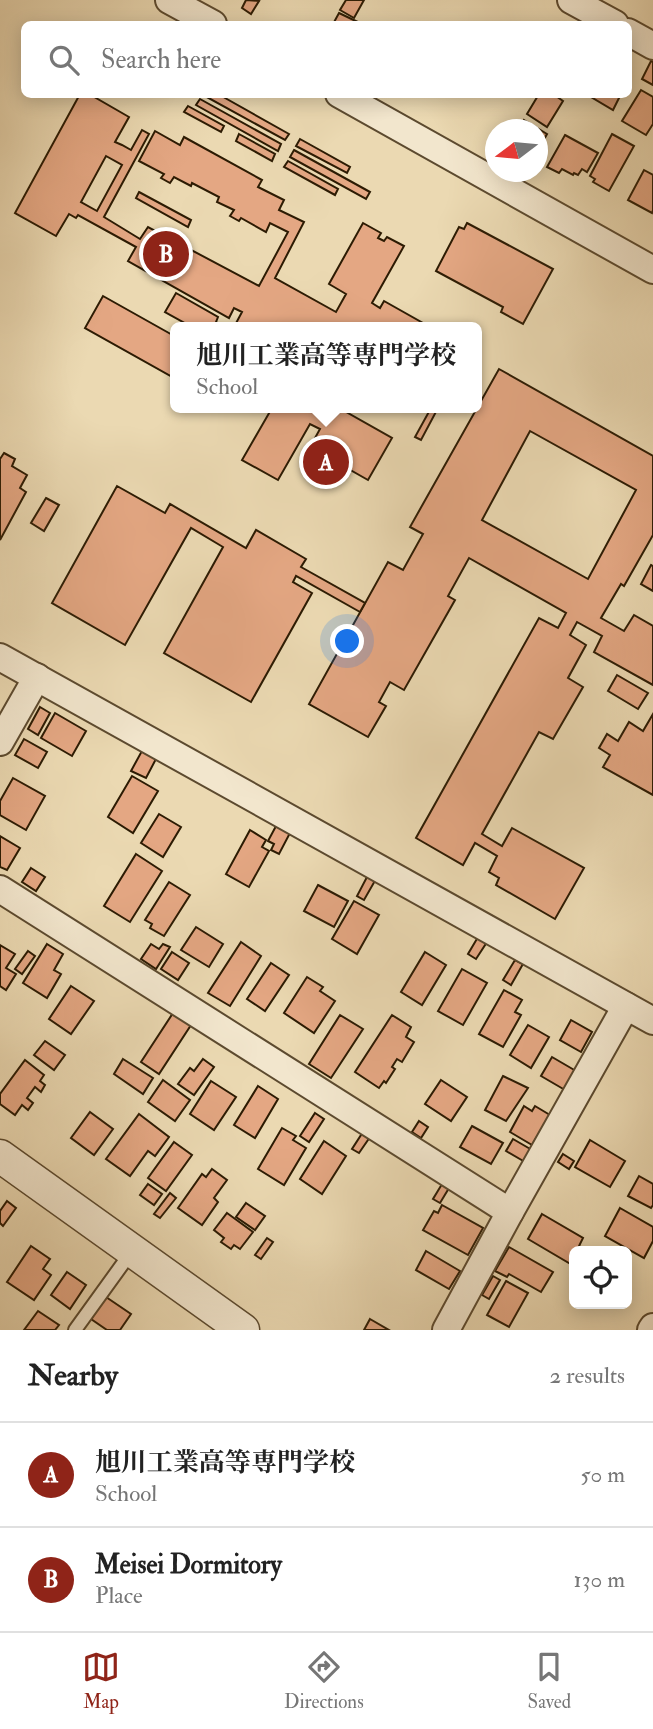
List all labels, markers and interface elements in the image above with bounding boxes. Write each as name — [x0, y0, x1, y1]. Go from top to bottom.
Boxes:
search box — [21, 21, 632, 98]
icon: search — [45, 41, 83, 79]
text: Search here — [101, 44, 221, 76]
north arrow — [485, 119, 548, 182]
pin: B — [143, 228, 189, 280]
popup — [170, 322, 482, 413]
text: 旭川工業高等専門学校 — [196, 340, 456, 372]
text: School — [196, 372, 258, 401]
pin: A — [303, 436, 349, 488]
your location — [330, 624, 364, 658]
map controls — [569, 1246, 632, 1309]
button: locate — [569, 1246, 632, 1309]
text: Nearby — [28, 1357, 118, 1394]
text: 2 results — [550, 1361, 625, 1390]
text: 旭川工業高等専門学校 — [95, 1447, 355, 1479]
text: A — [44, 1460, 58, 1489]
text: 50 m — [581, 1460, 625, 1489]
text: School — [95, 1479, 157, 1508]
text: Meisei Dormitory — [95, 1549, 282, 1581]
text: B — [43, 1565, 59, 1594]
text: 130 m — [573, 1565, 625, 1594]
text: Place — [95, 1581, 143, 1610]
tab: Map — [82, 1648, 120, 1714]
tab: Directions — [284, 1648, 364, 1714]
tab: Saved — [528, 1648, 571, 1714]

